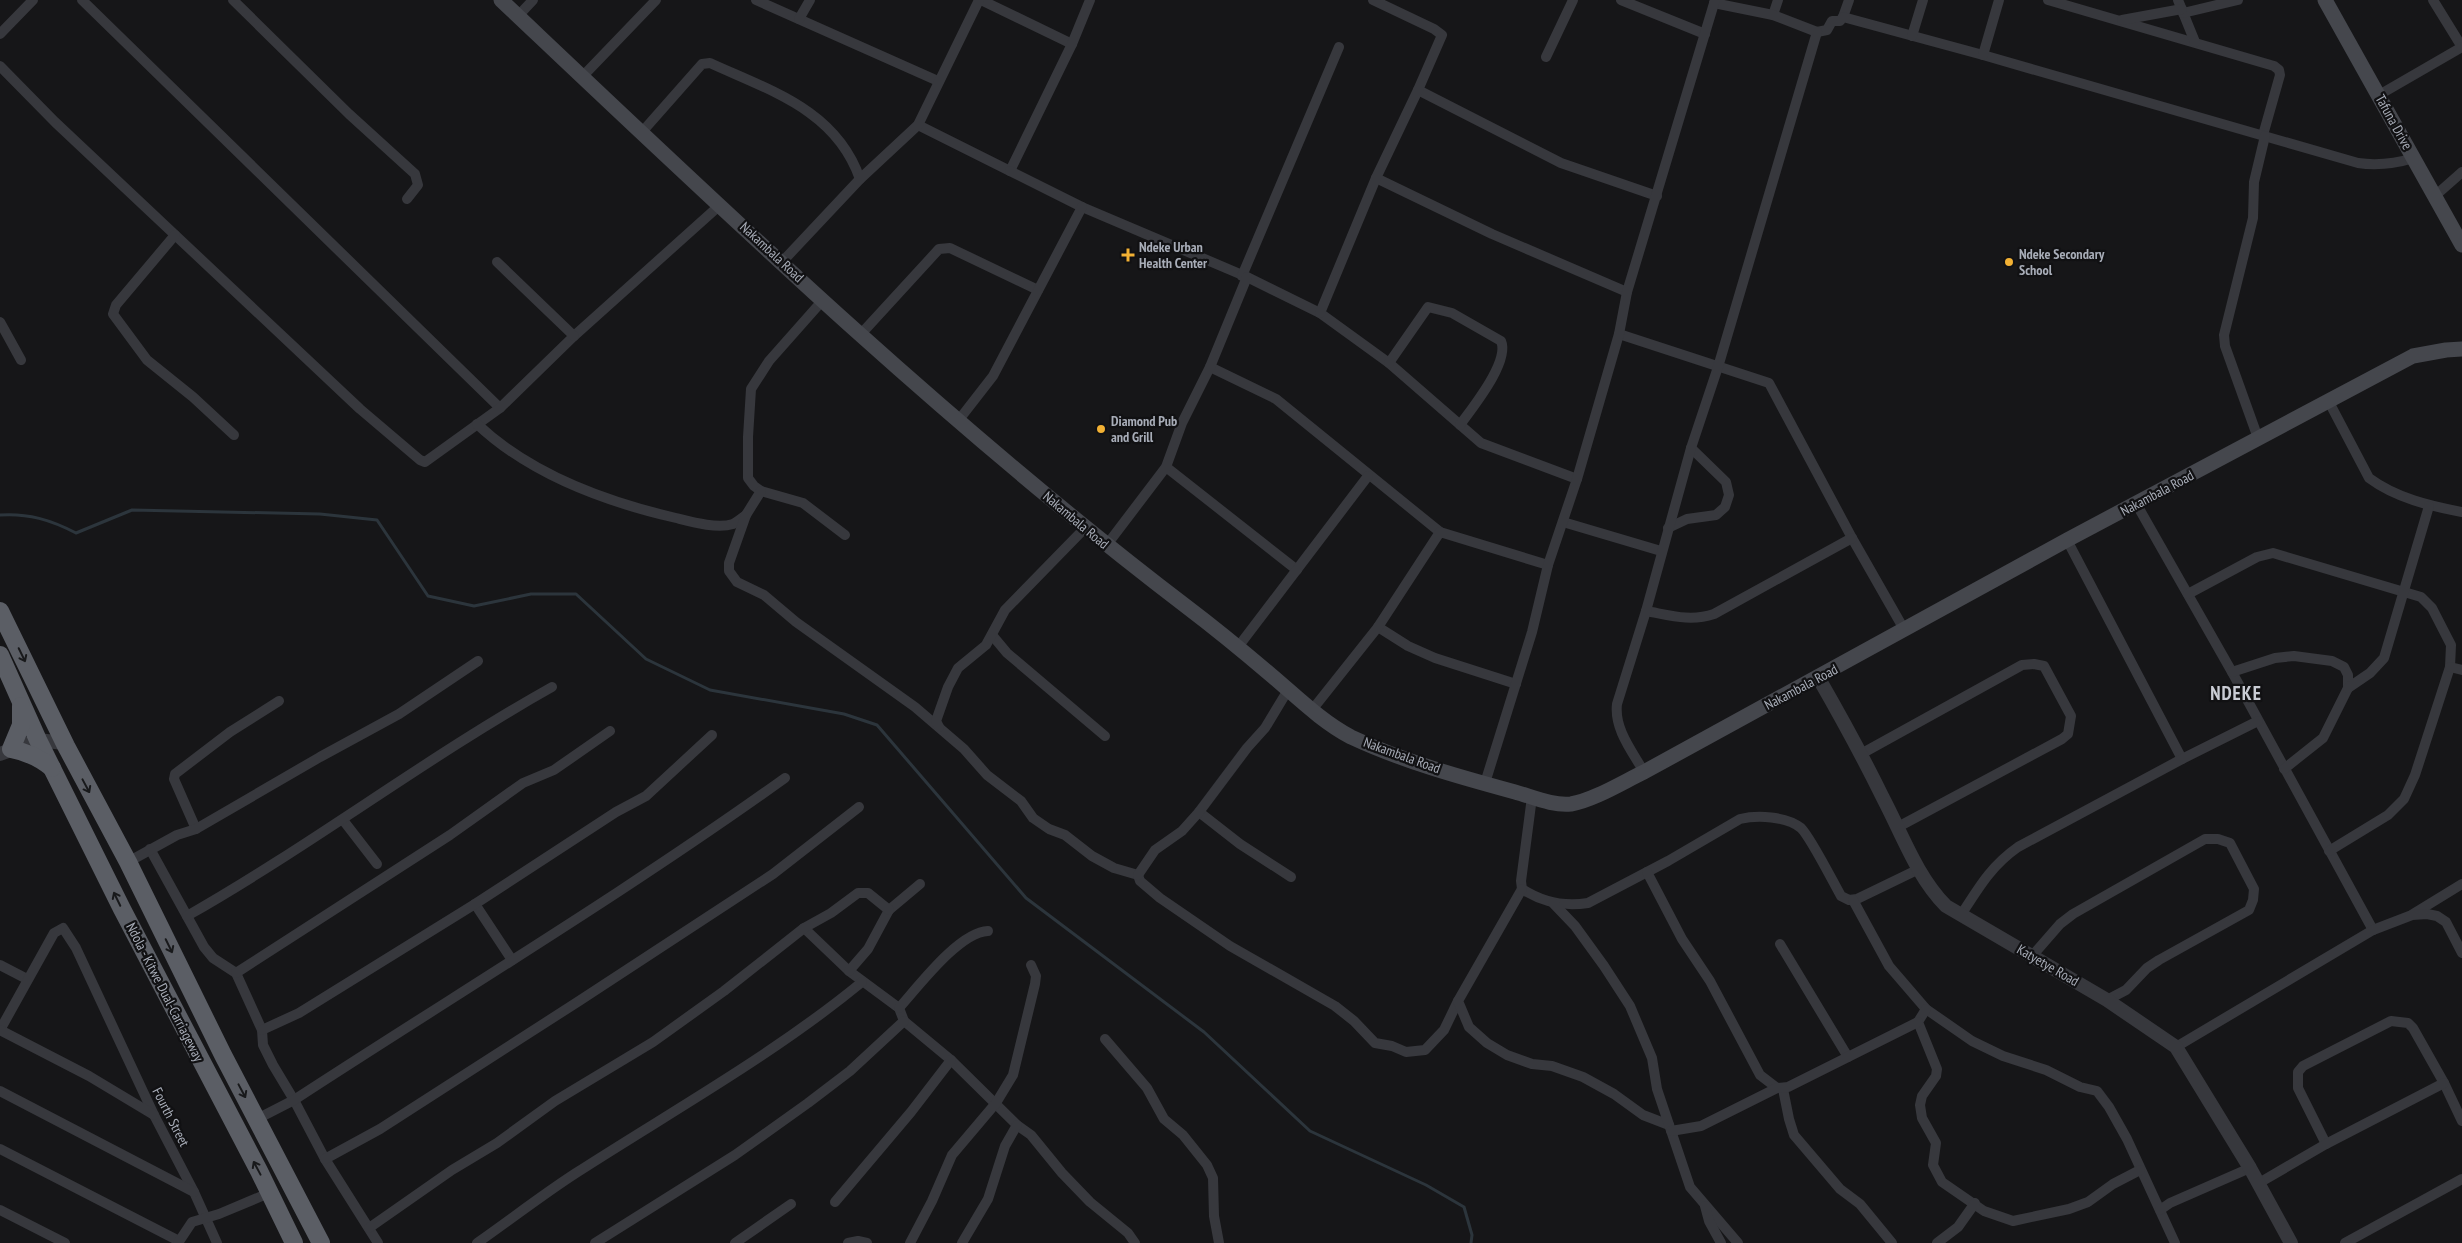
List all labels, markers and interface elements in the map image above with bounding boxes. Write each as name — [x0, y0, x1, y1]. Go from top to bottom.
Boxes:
street label: Tafuna Drive — [2371, 91, 2417, 153]
street label: Nakambala Road — [736, 218, 808, 286]
place label: Ndeke Urban Health Center — [1139, 238, 1208, 272]
place label: Ndeke Secondary School — [2019, 245, 2105, 279]
marker: Ndeke Urban Health Center — [1121, 248, 1135, 262]
marker: Ndeke Secondary School — [2003, 256, 2015, 268]
place label: Diamond Pub and Grill — [1111, 412, 1177, 446]
marker: Diamond Pub and Grill — [1095, 423, 1107, 435]
street label: Nakambala Road — [2117, 466, 2197, 520]
street label: Nakambala Road — [1039, 487, 1113, 553]
one-way arrow — [18, 647, 27, 662]
street label: Nakambala Road — [1761, 660, 1841, 714]
district label: NDEKE — [2210, 681, 2262, 705]
street label: Nakambala Road — [1361, 733, 1443, 777]
one-way arrow — [82, 778, 91, 793]
one-way arrow — [112, 892, 122, 907]
street label: Ndola - Kitwe Dual-Carriageway — [122, 920, 208, 1065]
one-way arrow — [165, 938, 174, 953]
street label: Katyetye Road — [2014, 940, 2082, 990]
one-way arrow — [238, 1083, 247, 1098]
street label: Fourth Street — [148, 1084, 194, 1150]
one-way arrow — [252, 1161, 261, 1176]

